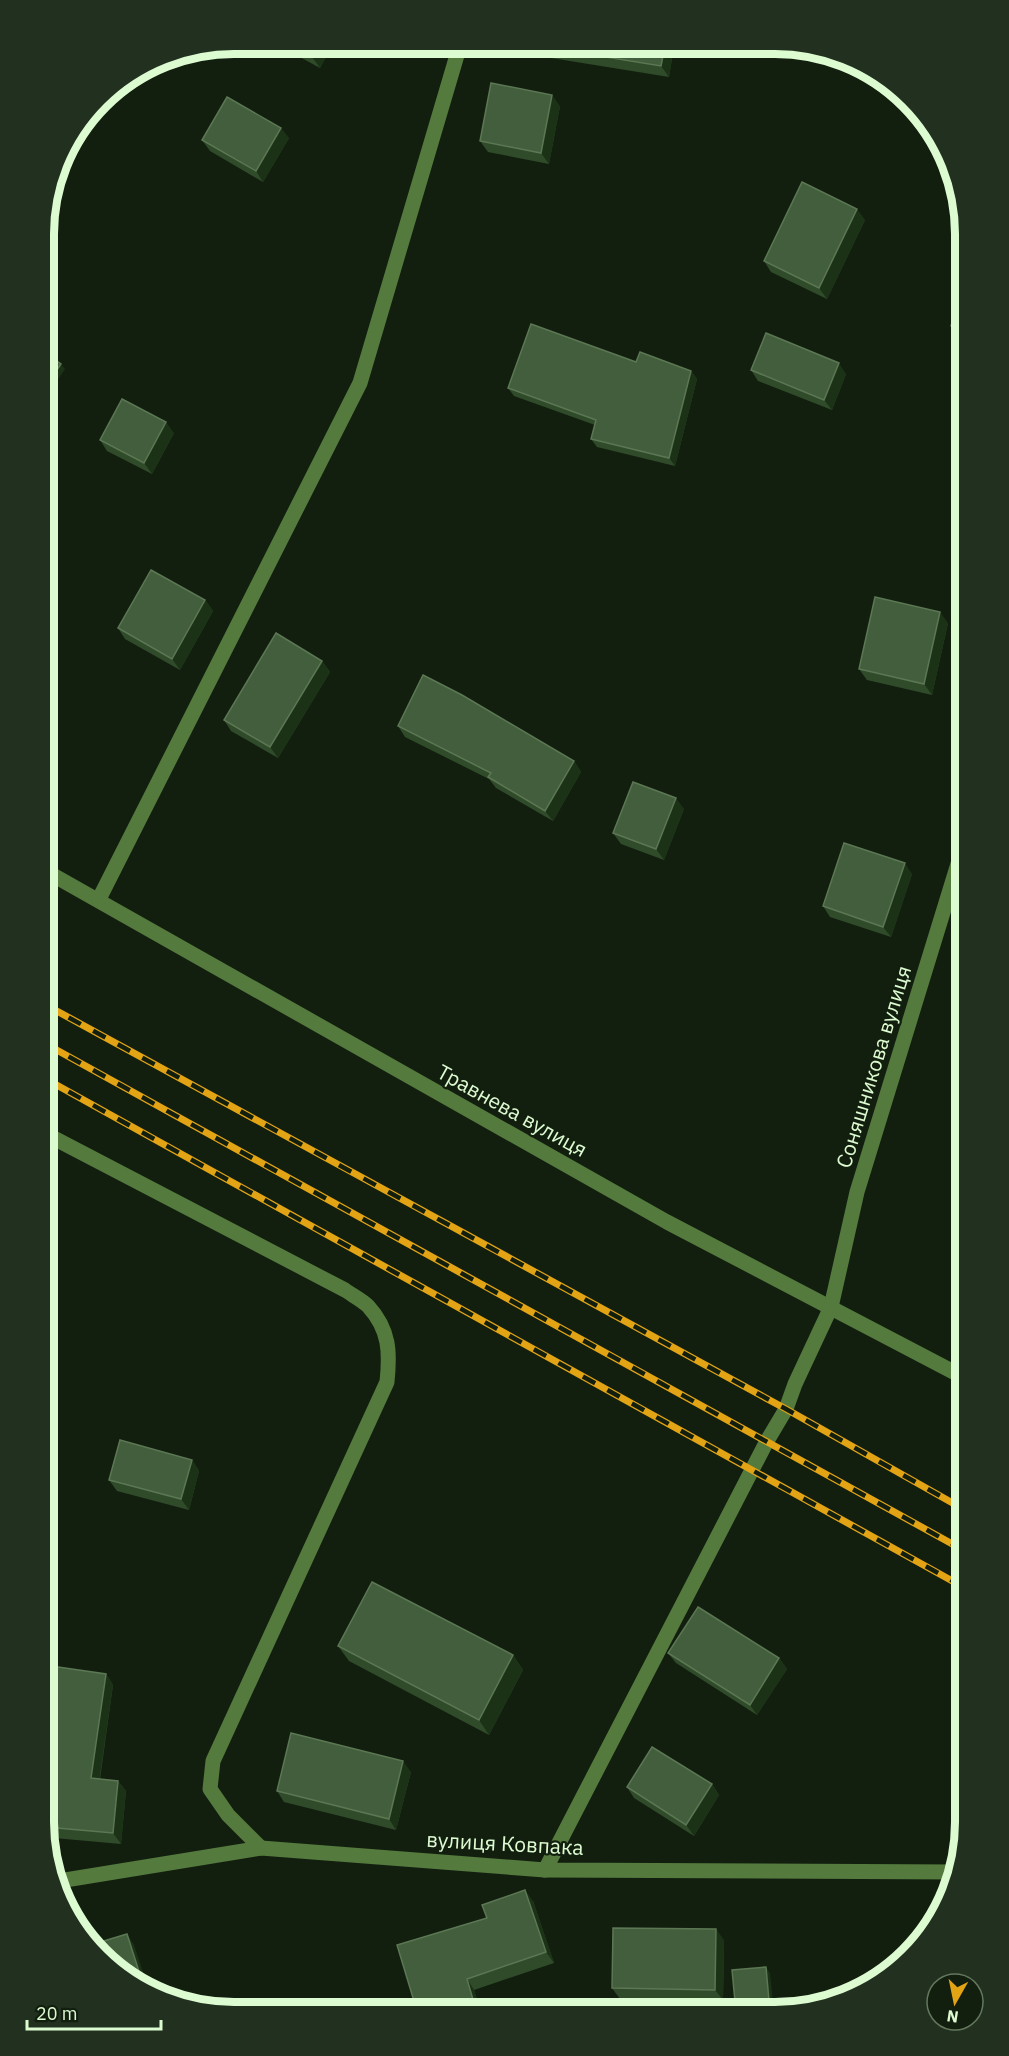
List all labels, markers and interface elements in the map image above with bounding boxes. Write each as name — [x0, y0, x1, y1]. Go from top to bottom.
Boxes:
street label: Соняшникова вулиця — [829, 962, 917, 1171]
street label: Травнева вулиця — [432, 1057, 593, 1163]
street label: вулиця Ковпака — [426, 1825, 584, 1861]
north arrow — [925, 1972, 985, 2032]
scale bar — [27, 1993, 160, 2031]
text: 20 m — [36, 2002, 78, 2025]
text: N — [945, 2006, 960, 2028]

